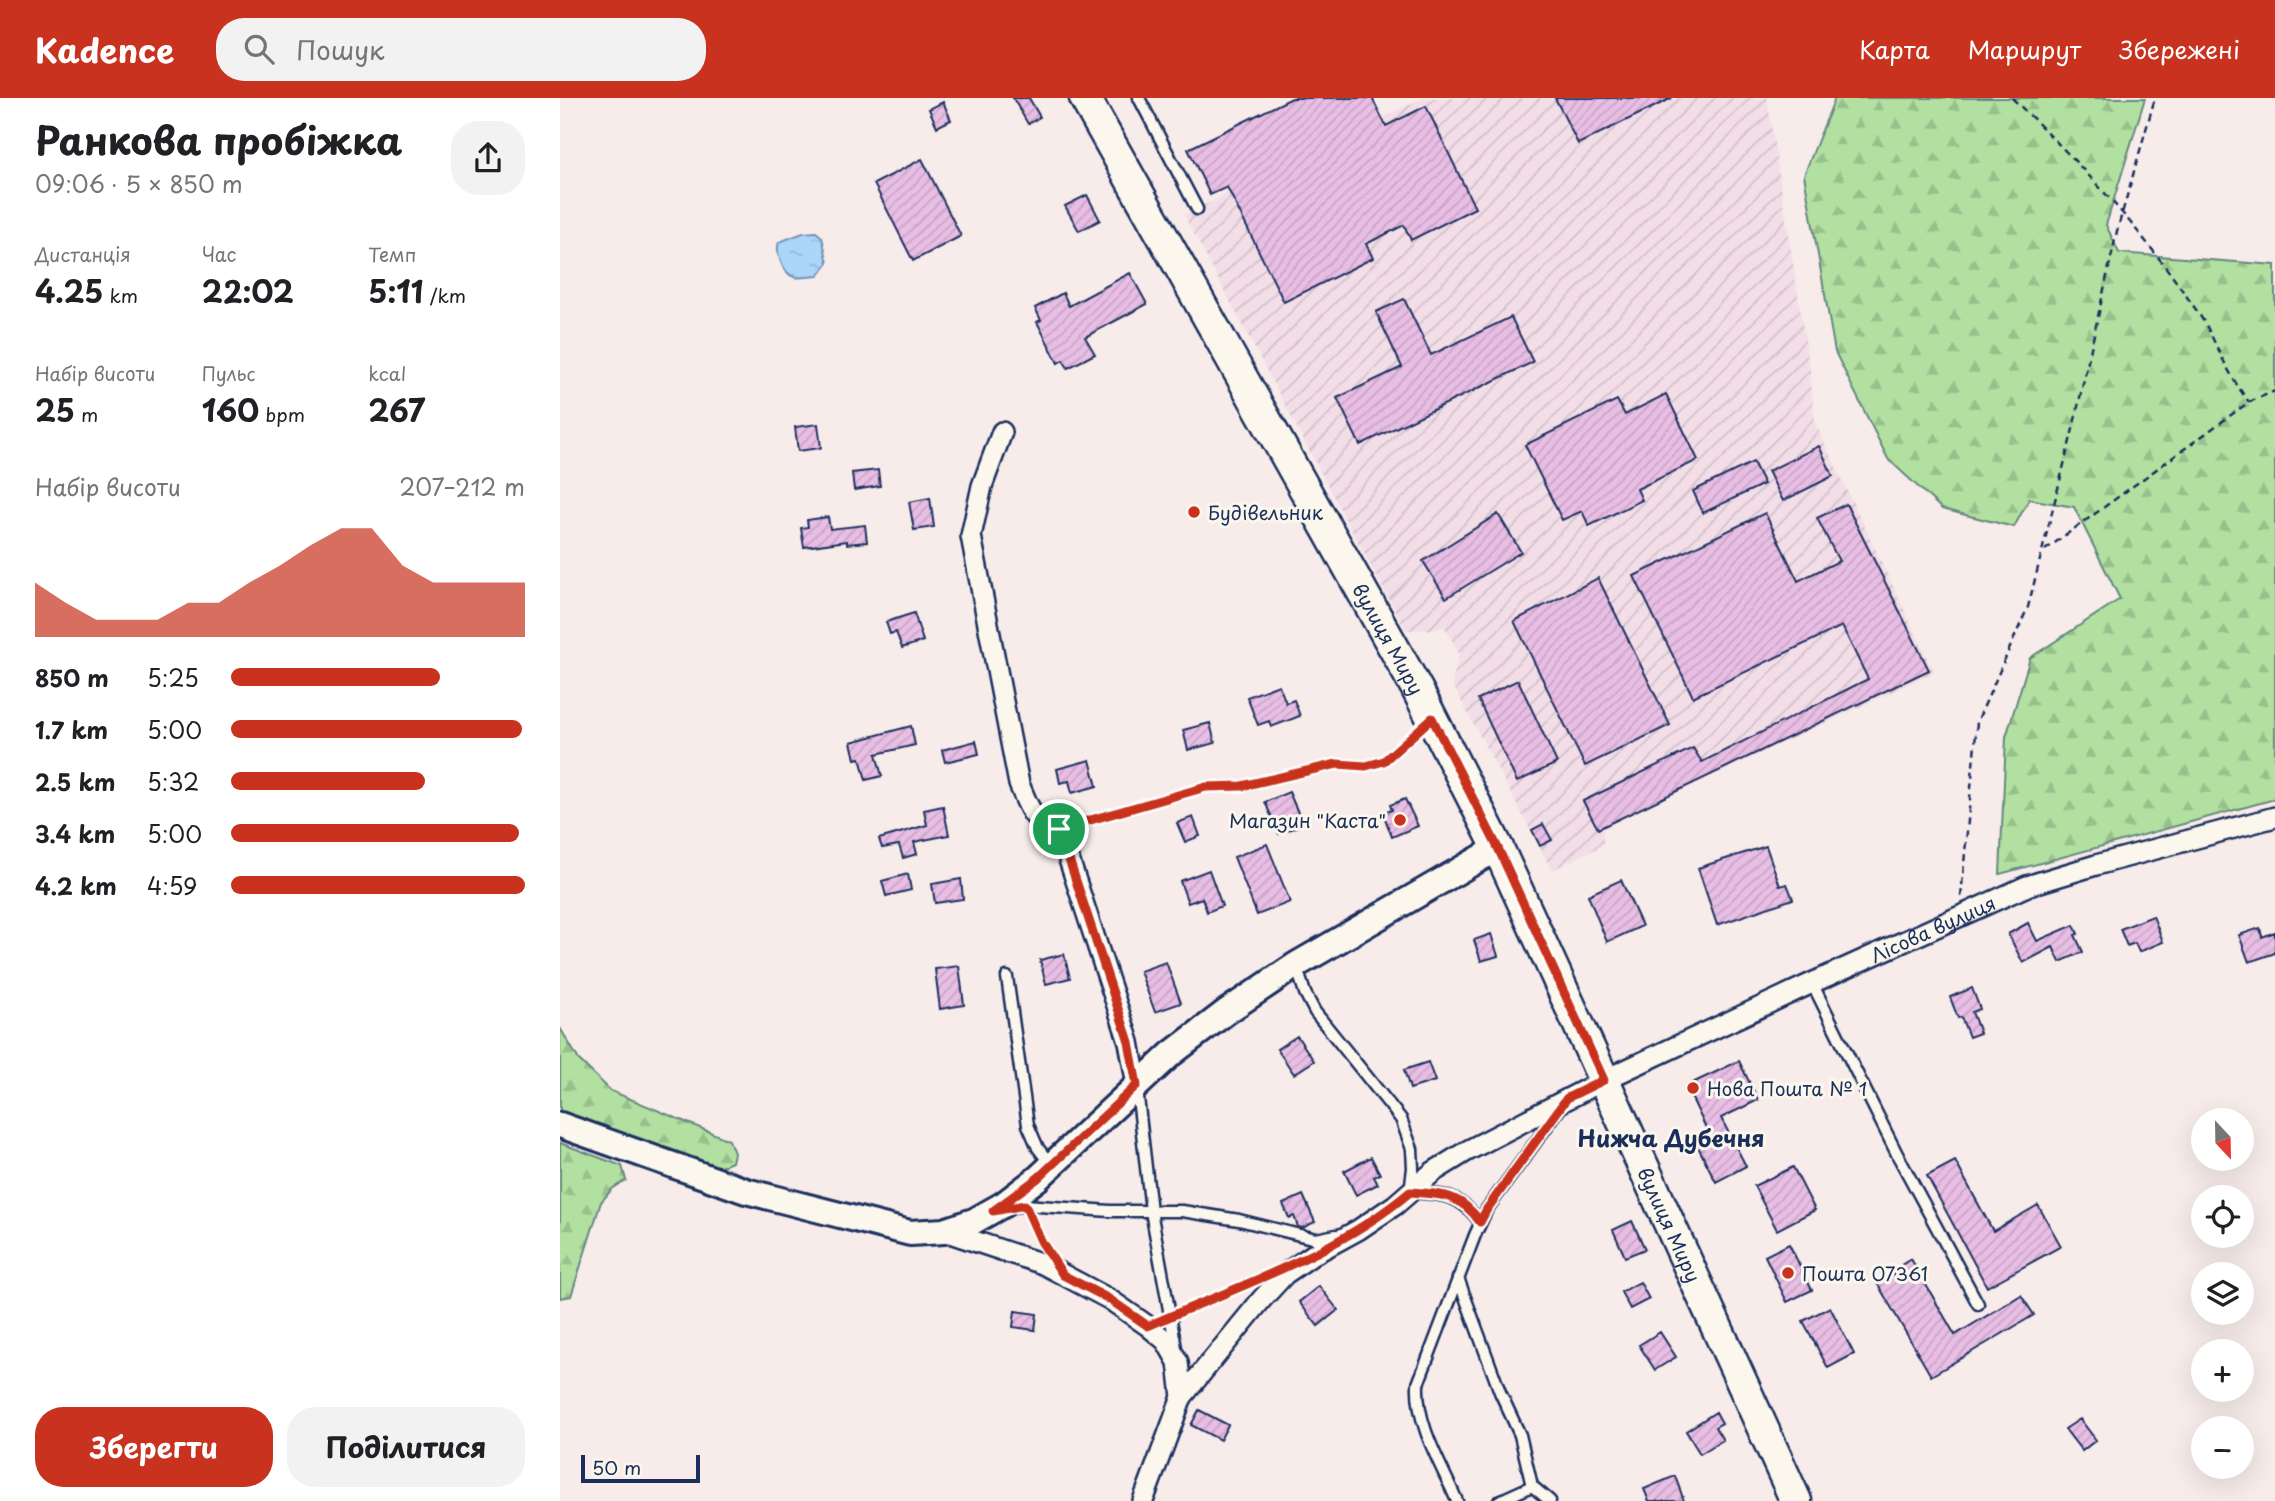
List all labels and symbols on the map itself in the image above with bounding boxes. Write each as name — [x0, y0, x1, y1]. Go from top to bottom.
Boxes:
place label: Будівельник — [1208, 498, 1324, 526]
marker: Будівельник — [1186, 504, 1202, 520]
street label: вулиця Миру — [1346, 578, 1431, 699]
pin — [1029, 799, 1089, 859]
place label: Магазин "Каста" — [1229, 806, 1386, 834]
marker: Магазин "Каста" — [1392, 812, 1408, 828]
street label: Лісова вулиця — [1865, 888, 2000, 969]
place label: Нова Пошта № 1 — [1707, 1074, 1867, 1102]
marker: Нова Пошта № 1 — [1685, 1080, 1701, 1096]
north arrow — [2191, 1108, 2254, 1171]
district label: Нижча Дубечня — [1577, 1120, 1765, 1155]
street label: вулиця Миру — [1631, 1162, 1708, 1286]
place label: Пошта 07361 — [1802, 1259, 1928, 1287]
marker: Пошта 07361 — [1780, 1265, 1796, 1281]
scale bar — [581, 1452, 700, 1484]

